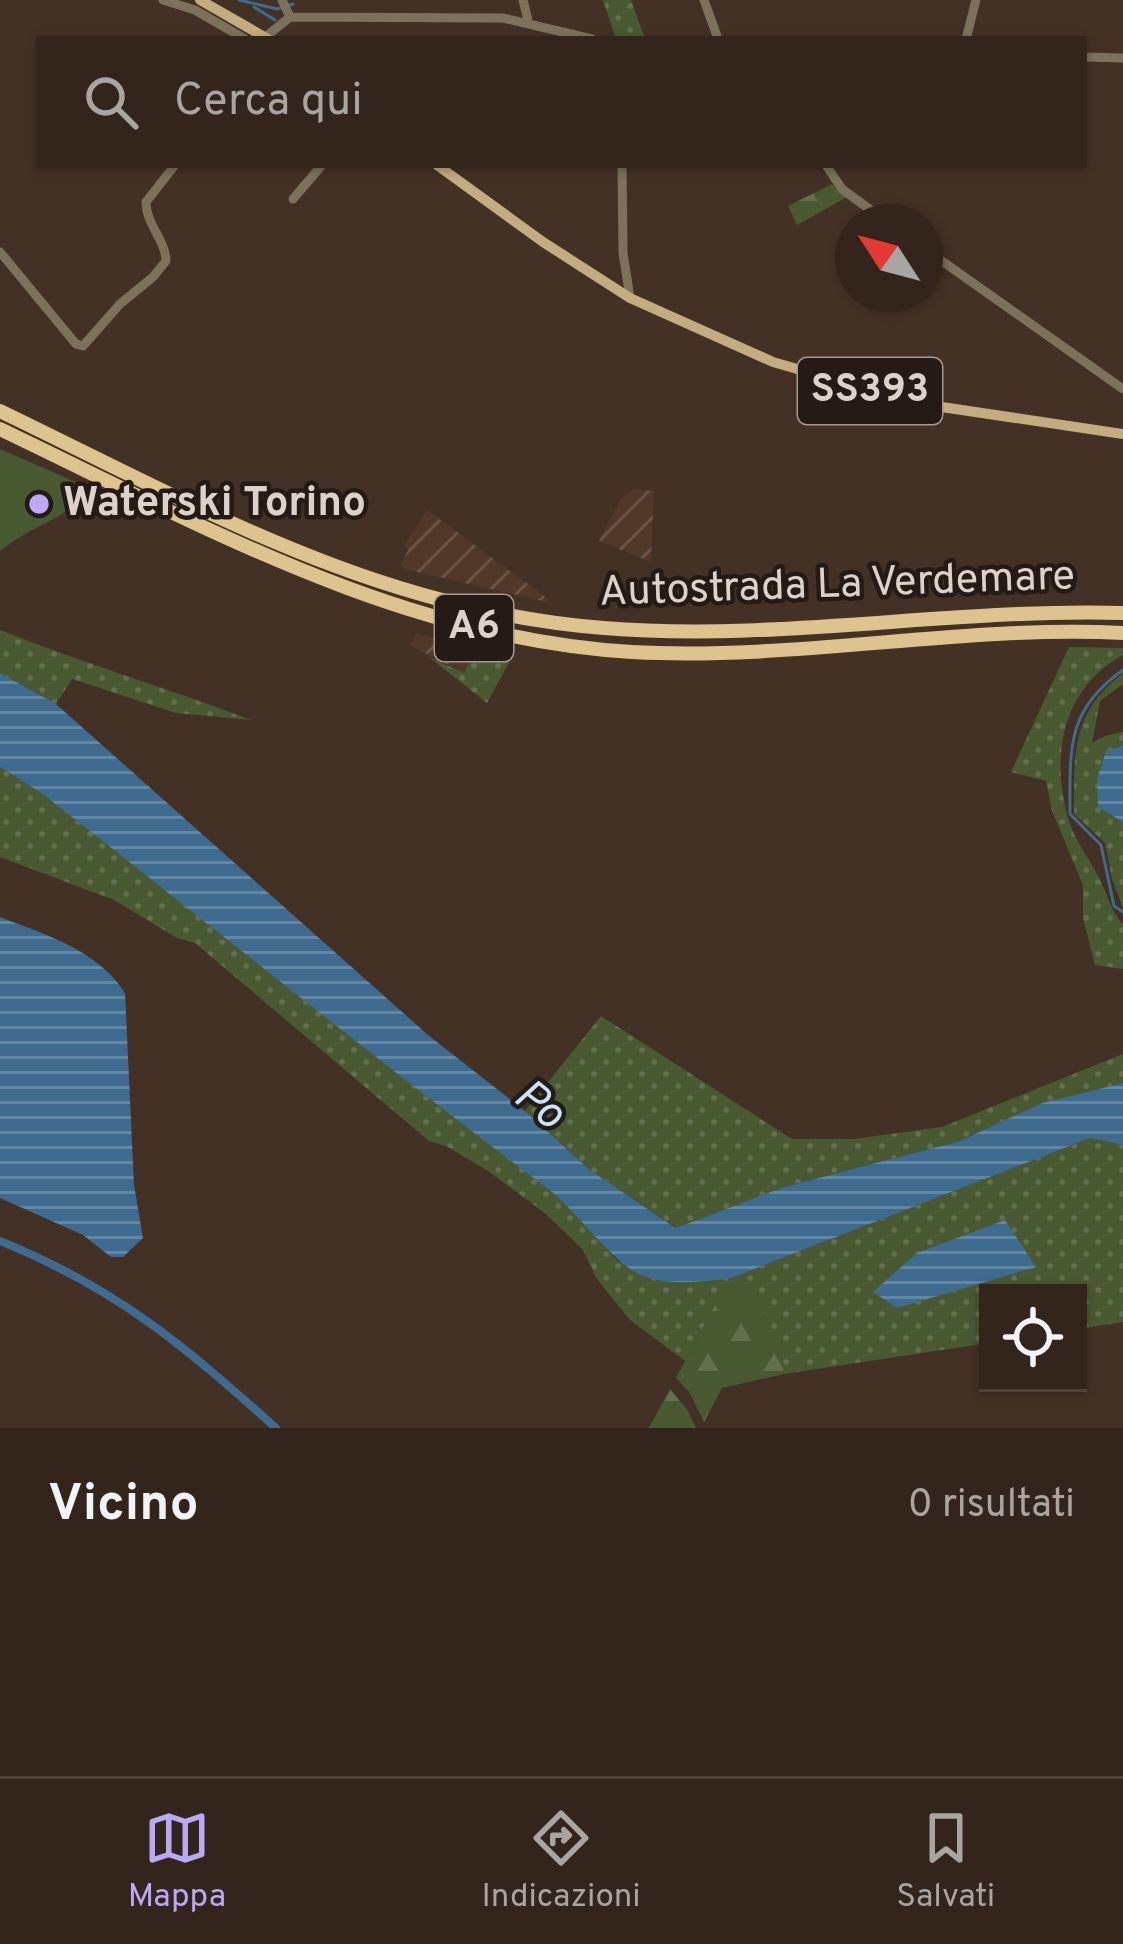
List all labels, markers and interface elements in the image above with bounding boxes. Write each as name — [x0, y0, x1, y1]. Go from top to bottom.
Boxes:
search box — [36, 36, 1087, 168]
icon: search — [78, 69, 144, 135]
text: Cerca qui — [174, 74, 363, 131]
north arrow — [835, 204, 943, 312]
road number: SS393 — [798, 358, 942, 424]
place label: Waterski Torino — [63, 478, 366, 531]
marker: Waterski Torino — [26, 491, 52, 517]
street label: Autostrada La Verdemare — [598, 551, 1076, 621]
road number: A6 — [435, 595, 513, 661]
water label: Po — [501, 1068, 575, 1144]
map controls — [979, 1284, 1087, 1392]
button: locate — [979, 1284, 1087, 1392]
text: Vicino — [48, 1474, 199, 1539]
text: 0 risultati — [908, 1482, 1075, 1531]
tab: Mappa — [128, 1805, 226, 1919]
tab: Indicazioni — [482, 1805, 641, 1919]
tab: Salvati — [896, 1805, 995, 1919]

